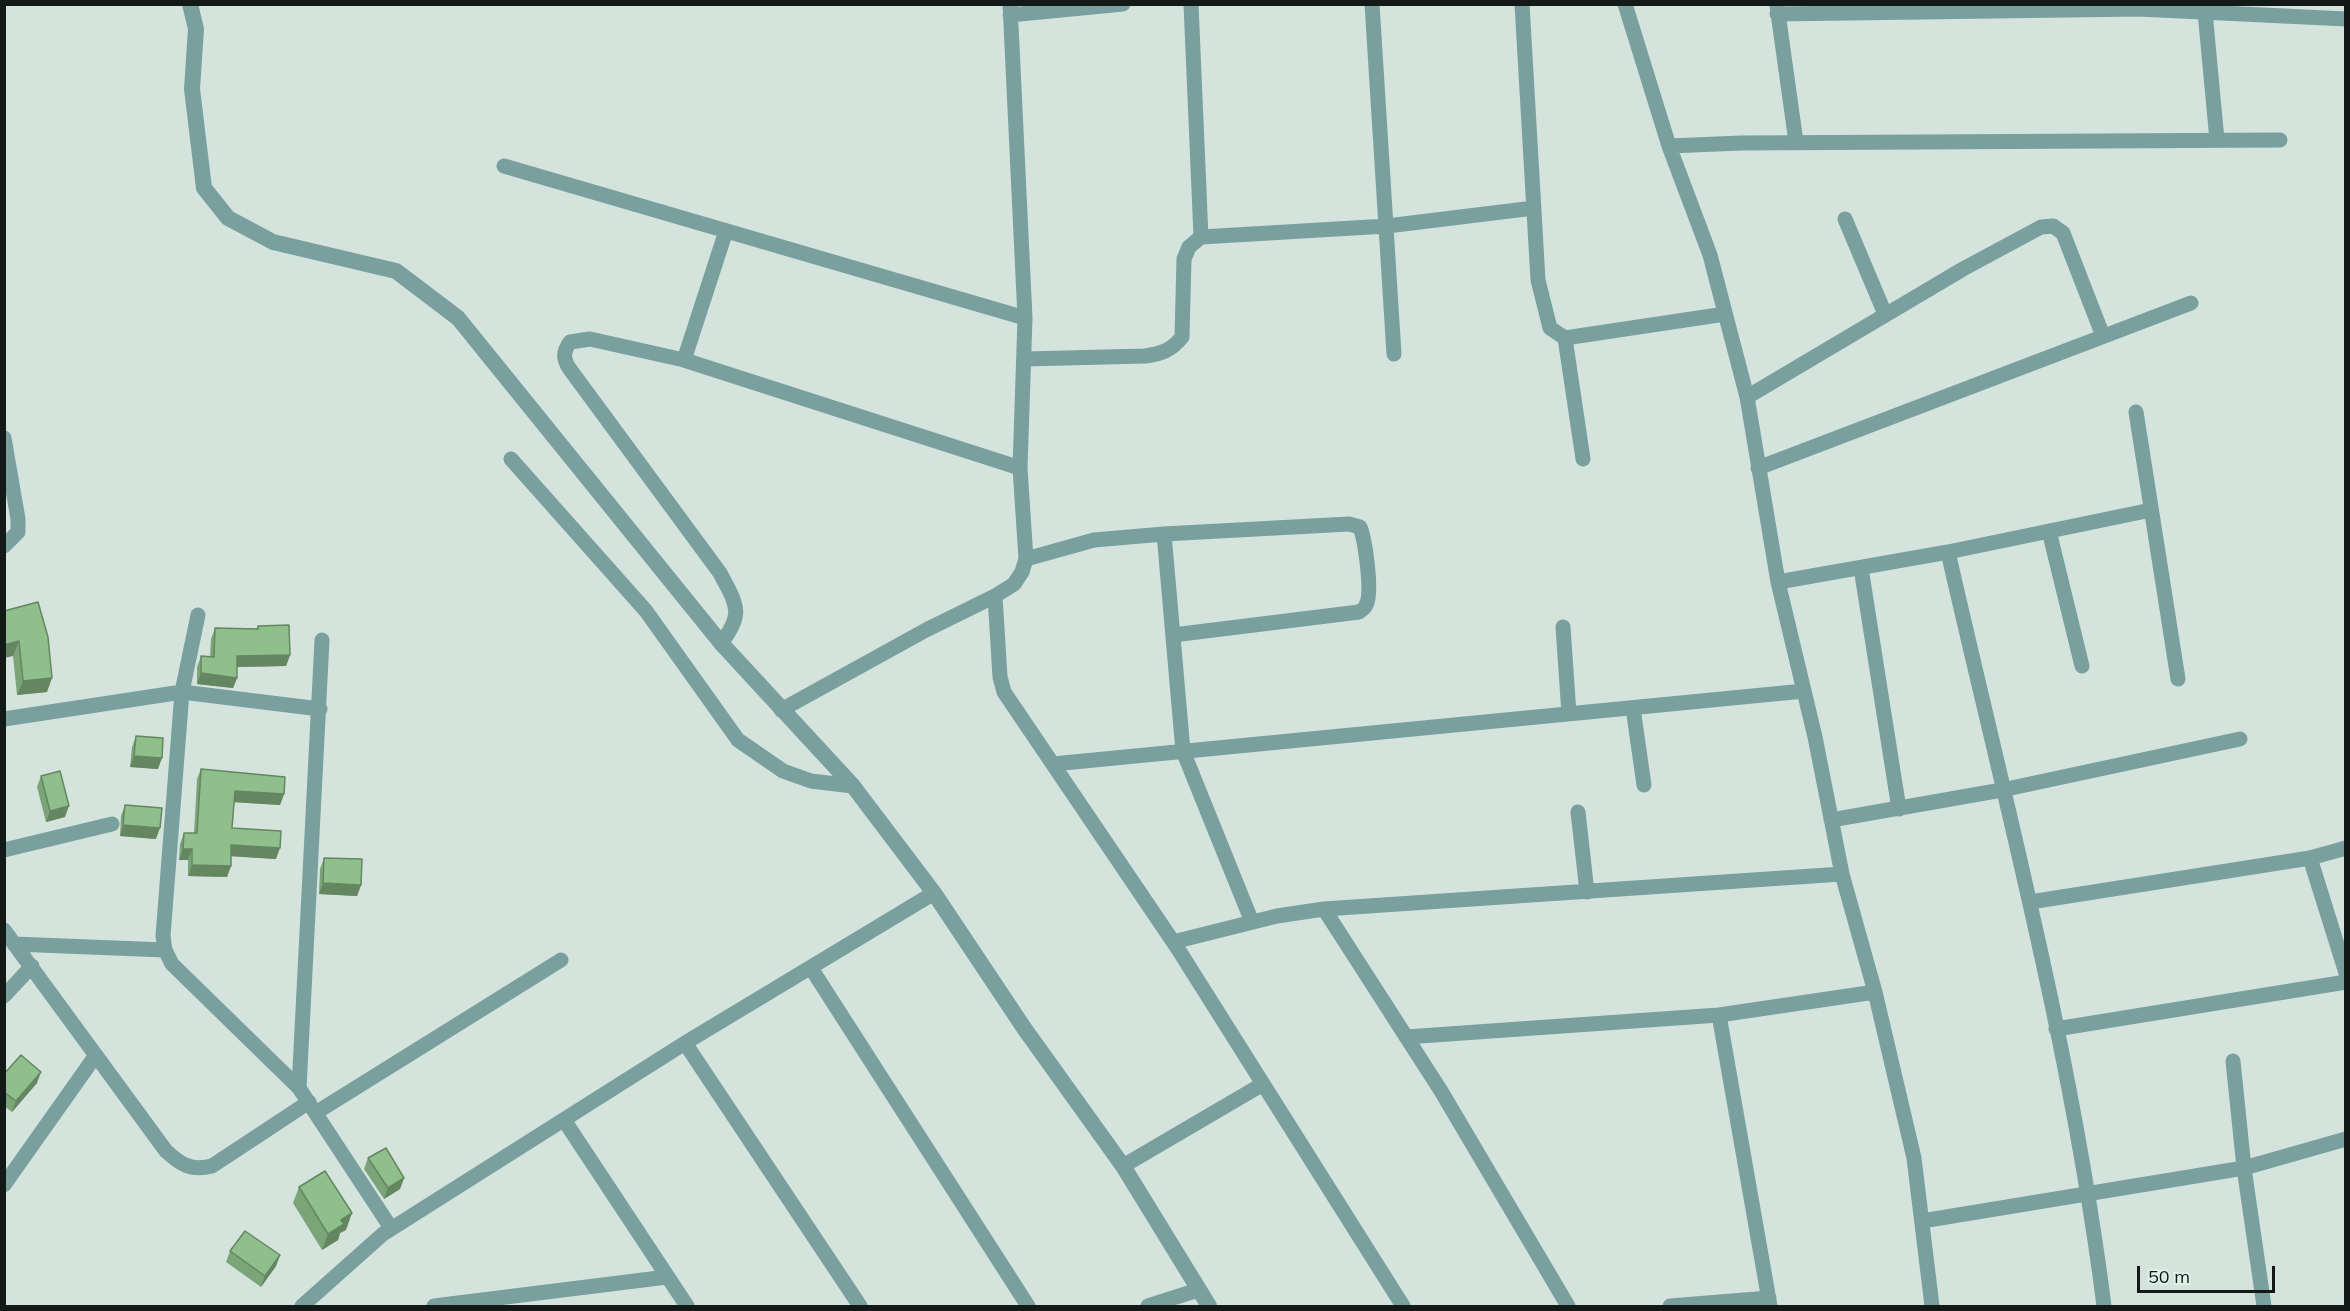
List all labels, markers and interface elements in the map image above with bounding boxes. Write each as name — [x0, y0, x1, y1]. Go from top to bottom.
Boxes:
scale bar — [2140, 1254, 2278, 1292]
text: 50 m — [2148, 1265, 2190, 1288]

